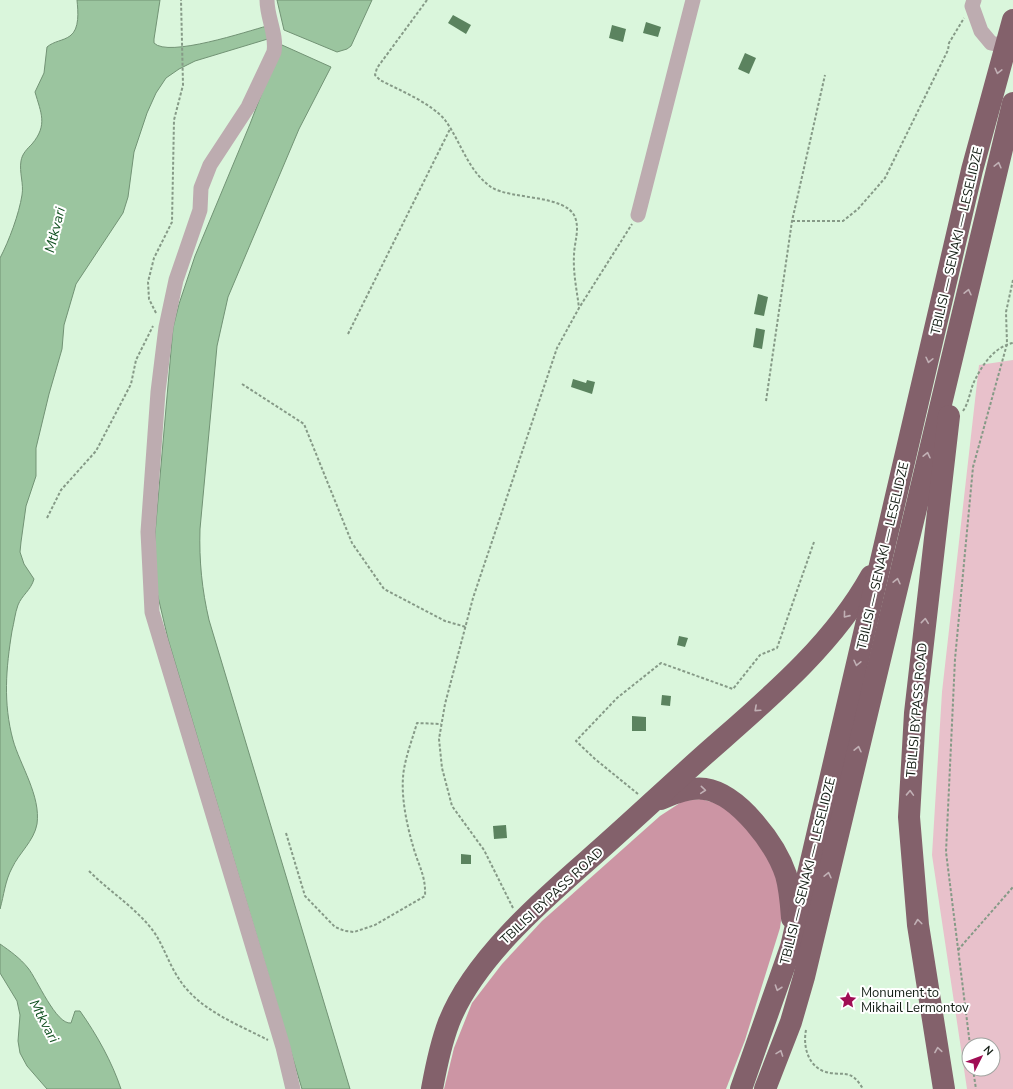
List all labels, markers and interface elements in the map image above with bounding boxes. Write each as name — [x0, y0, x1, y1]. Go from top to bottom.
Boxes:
one-way arrow — [995, 67, 1003, 74]
street label: TBILISI — SENAKI — LESELIDZE — [927, 145, 987, 337]
one-way arrow — [993, 162, 1002, 169]
water label: Mtkvari — [40, 204, 70, 255]
one-way arrow — [963, 289, 972, 296]
one-way arrow — [925, 357, 933, 364]
one-way arrow — [923, 452, 931, 458]
street label: TBILISI — SENAKI — LESELIDZE — [853, 460, 913, 652]
one-way arrow — [893, 578, 901, 584]
one-way arrow — [844, 610, 851, 617]
one-way arrow — [920, 618, 929, 624]
street label: TBILISI BYPASS ROAD — [902, 642, 932, 778]
one-way arrow — [854, 660, 862, 667]
one-way arrow — [754, 704, 762, 711]
one-way arrow — [853, 746, 861, 752]
street label: TBILISI — SENAKI — LESELIDZE — [776, 776, 840, 966]
one-way arrow — [700, 785, 706, 794]
one-way arrow — [906, 790, 914, 796]
street label: TBILISI BYPASS ROAD — [496, 843, 608, 949]
one-way arrow — [823, 872, 831, 878]
one-way arrow — [914, 919, 923, 925]
one-way arrow — [774, 984, 783, 991]
place label: Monument to Mikhail Lermontov — [861, 984, 969, 1017]
place icon: Monument to Mikhail Lermontov — [838, 990, 858, 1010]
water label: Mtkvari — [25, 996, 64, 1047]
north arrow — [961, 1037, 1001, 1077]
text: N — [980, 1043, 996, 1059]
one-way arrow — [934, 1047, 943, 1054]
one-way arrow — [775, 1049, 784, 1056]

